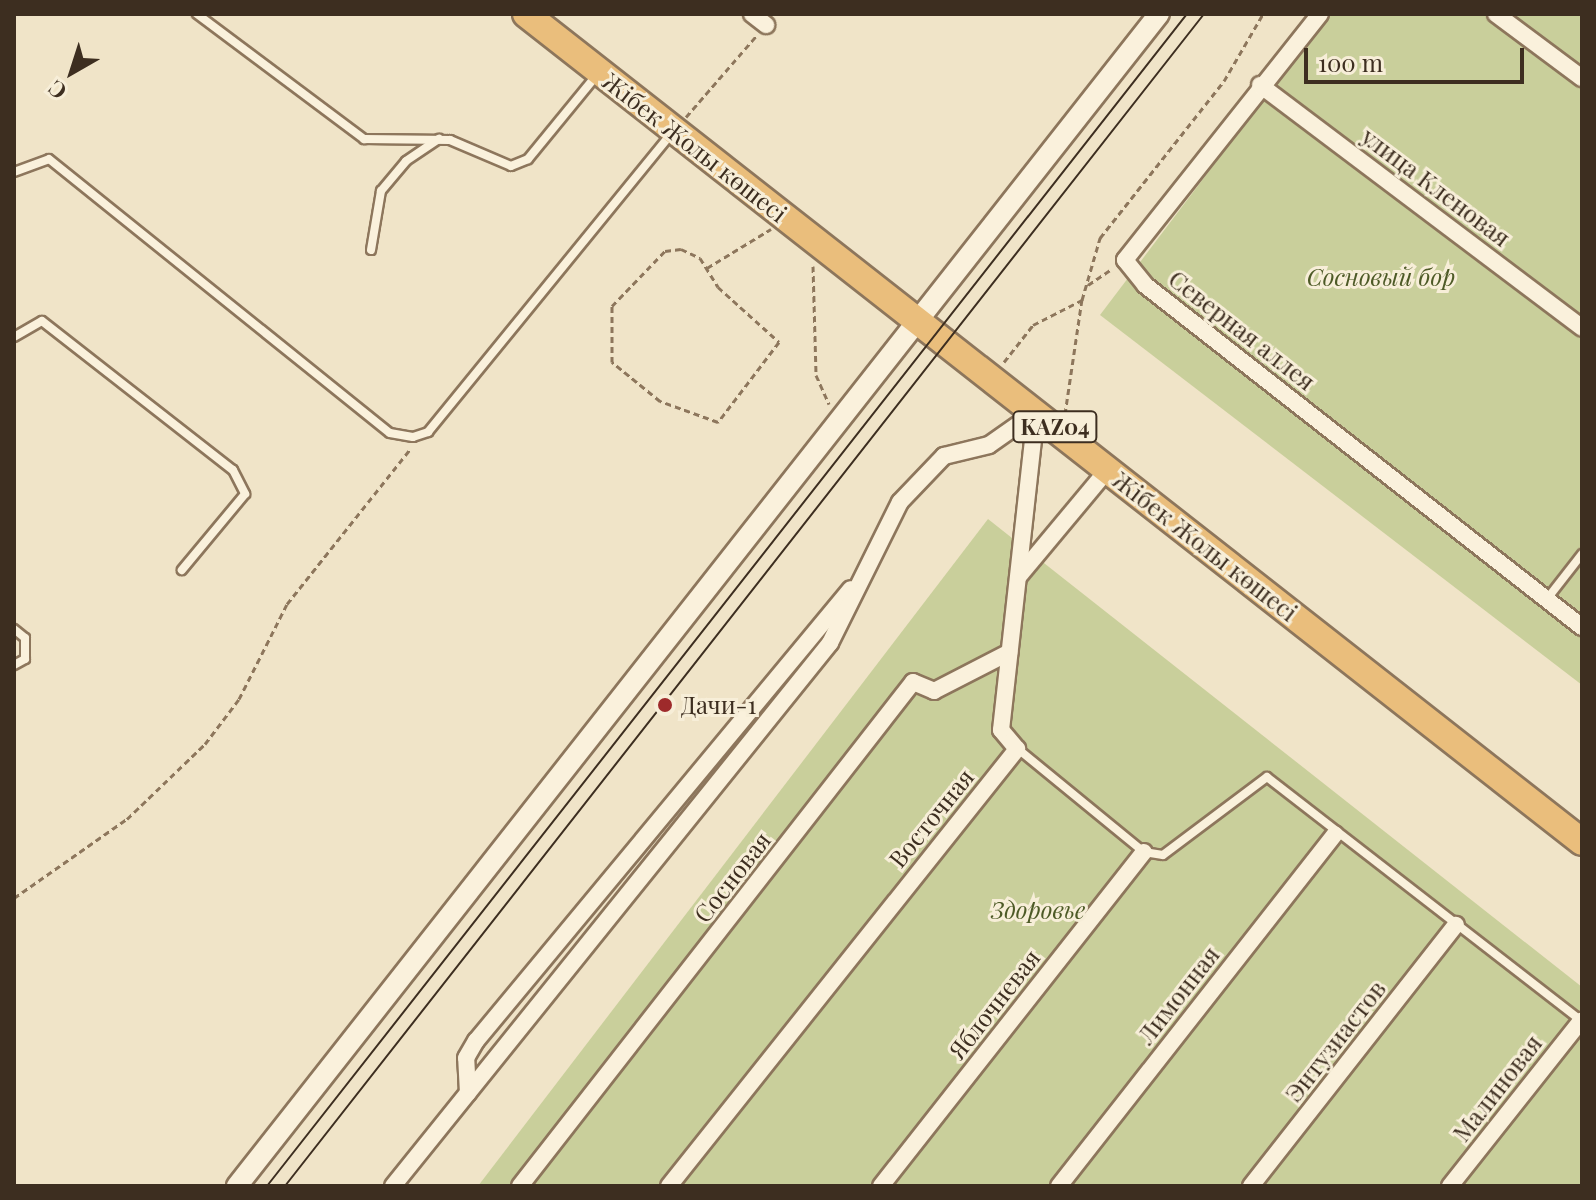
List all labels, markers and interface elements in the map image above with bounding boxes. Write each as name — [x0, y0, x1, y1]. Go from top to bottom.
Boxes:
north arrow — [32, 32, 112, 112]
scale bar — [1308, 32, 1528, 82]
text: 100 m — [1318, 46, 1383, 78]
street label: Жібек Жолы көшесі — [597, 66, 793, 228]
text: С — [41, 74, 72, 107]
street label: улица Кленовая — [1356, 122, 1516, 252]
park label: Сосновый бор — [1307, 263, 1455, 291]
street label: Северная аллея — [1163, 264, 1321, 396]
road number: KАZ04 — [1011, 409, 1099, 445]
street label: Жібек Жолы көшесі — [1107, 465, 1303, 627]
place label: Дачи-1 — [681, 691, 756, 719]
marker: Дачи-1 — [656, 696, 674, 714]
street label: Восточная — [883, 763, 979, 873]
street label: Сосновая — [688, 826, 776, 928]
park label: Здоровье — [991, 896, 1085, 924]
street label: Лимонная — [1131, 940, 1225, 1050]
street label: Яблочневая — [942, 943, 1046, 1065]
street label: Энтузиастов — [1279, 975, 1391, 1107]
street label: Малиновая — [1447, 1029, 1547, 1147]

